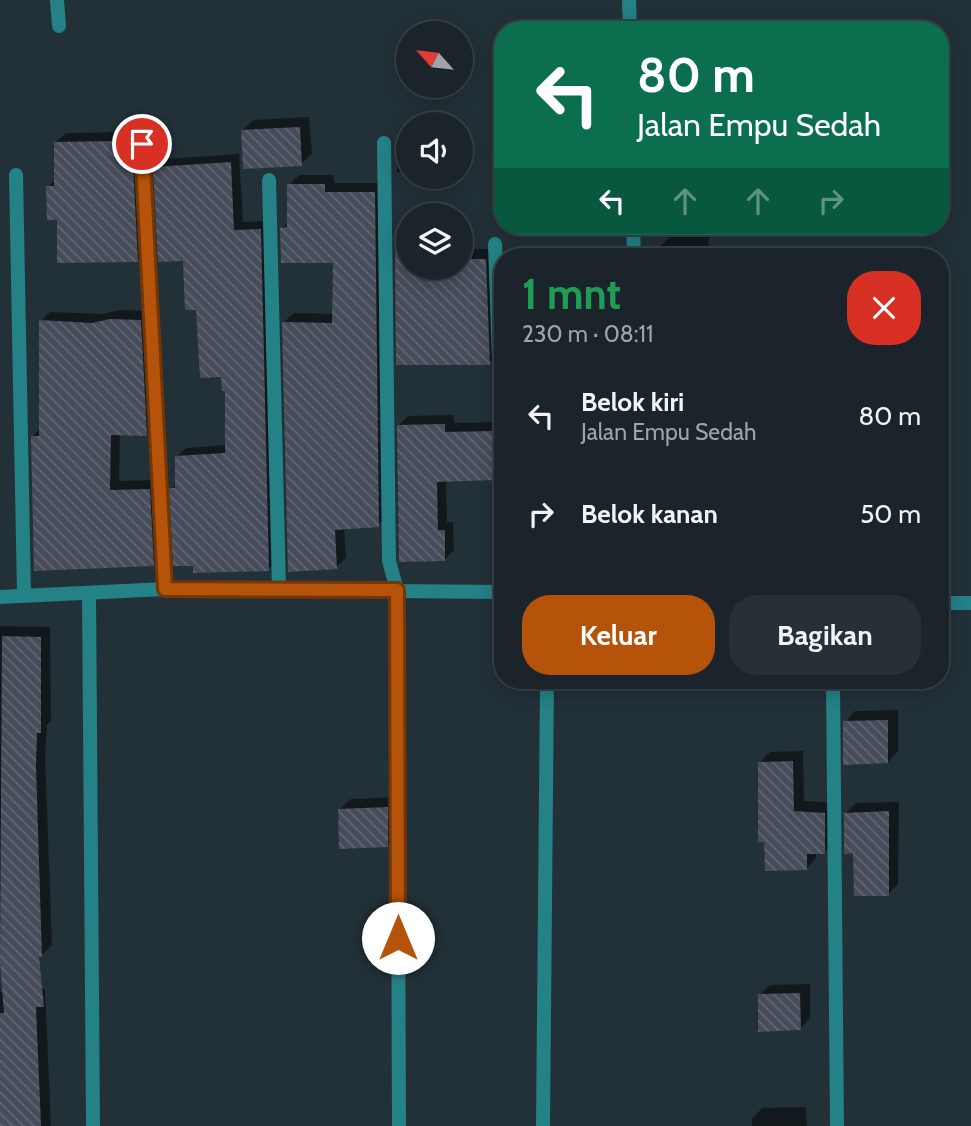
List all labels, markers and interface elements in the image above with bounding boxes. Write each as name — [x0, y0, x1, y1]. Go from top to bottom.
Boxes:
north arrow — [396, 21, 472, 98]
map controls — [396, 21, 473, 280]
text: 80 m — [637, 45, 755, 104]
icon: left — [522, 49, 613, 140]
text: Jalan Empu Sedah — [637, 105, 881, 144]
button: sound — [396, 112, 473, 189]
pin — [112, 114, 172, 174]
icon: arrive — [123, 125, 161, 163]
icon: left — [593, 182, 631, 220]
icon: ahead — [666, 182, 704, 220]
icon: ahead — [739, 182, 777, 220]
icon: right — [812, 182, 850, 220]
button: layers — [396, 203, 473, 280]
text: 1 mnt — [522, 268, 621, 320]
button: close — [847, 271, 921, 345]
text: 230 m · 08:11 — [522, 320, 654, 348]
text: Belok kiri — [581, 386, 684, 418]
icon: left — [522, 397, 560, 435]
text: 80 m — [858, 400, 921, 432]
text: Jalan Empu Sedah — [581, 418, 756, 446]
icon: right — [522, 495, 560, 533]
text: Belok kanan — [581, 498, 718, 530]
text: 50 m — [860, 498, 921, 530]
button: Keluar — [522, 595, 715, 675]
button: Bagikan — [729, 595, 921, 675]
position arrow — [361, 901, 435, 975]

